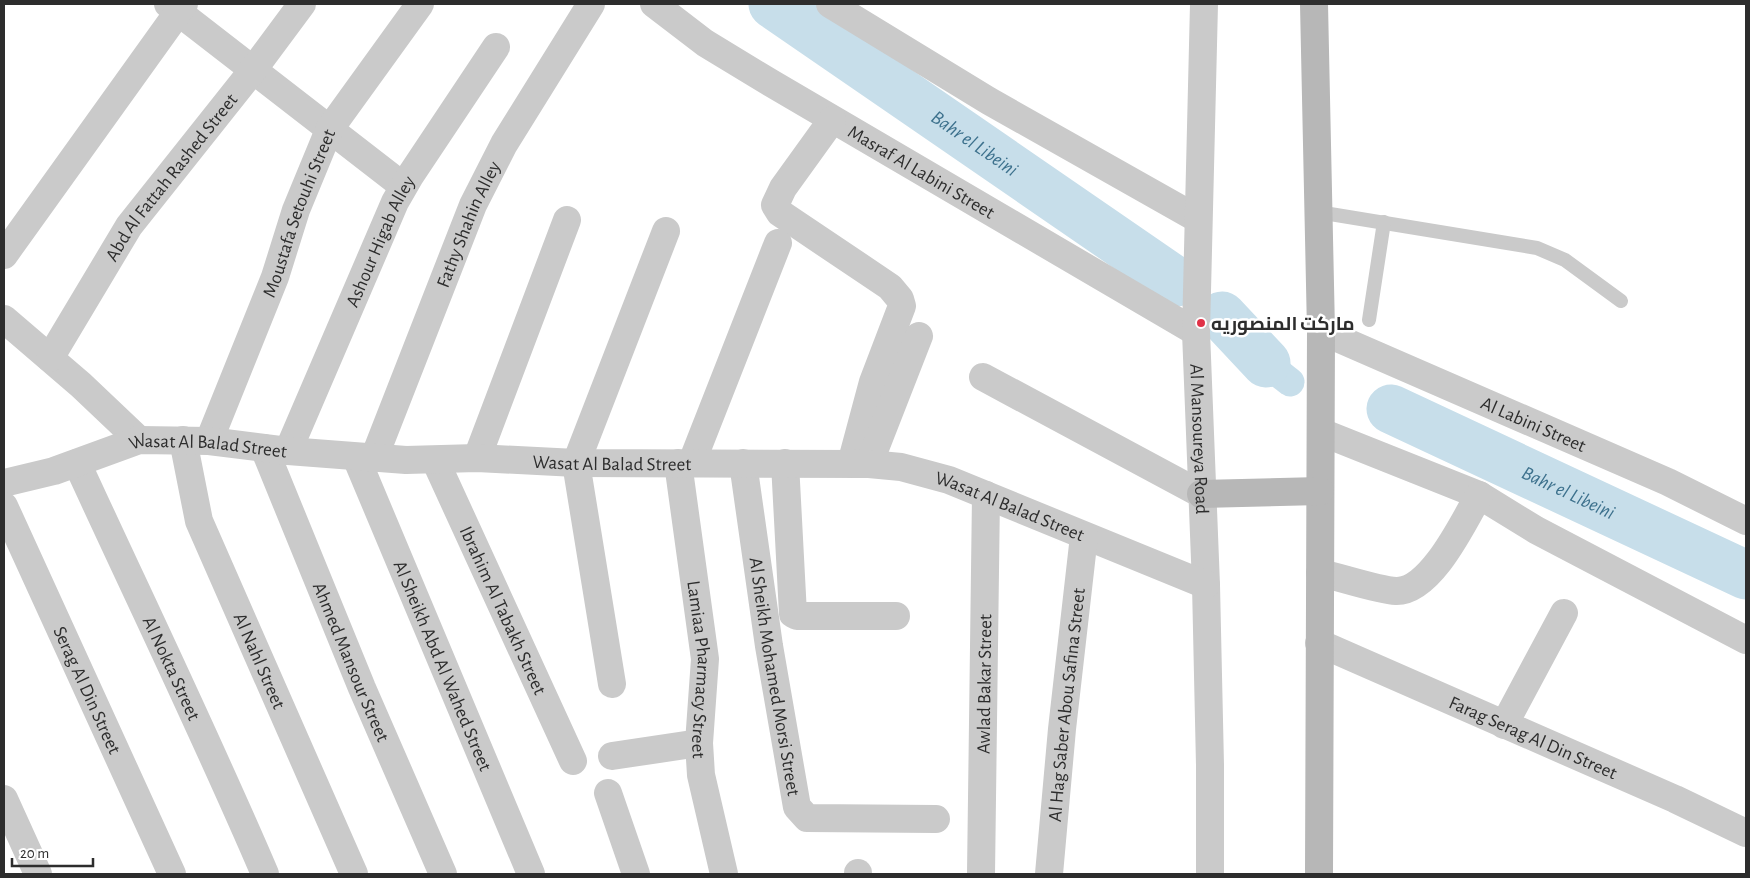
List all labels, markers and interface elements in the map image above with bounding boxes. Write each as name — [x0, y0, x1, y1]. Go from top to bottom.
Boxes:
street label: Abd Al Fattah Rashed Street — [102, 90, 241, 265]
water label: Bahr el Libeini — [927, 107, 1021, 180]
street label: Masraf Al Labini Street — [844, 122, 997, 223]
street label: Moustafa Setouhi Street — [260, 127, 339, 300]
street label: Fathy Shahin Alley — [434, 159, 505, 290]
street label: Ashour Higab Alley — [343, 173, 419, 310]
place label: ماركت المنصوريه — [1211, 315, 1355, 335]
marker: ماركت المنصوريه — [1195, 317, 1207, 329]
street label: Al Mansoureya Road — [1186, 363, 1211, 515]
street label: Al Labini Street — [1478, 394, 1588, 456]
street label: Wasat Al Balad Street — [127, 430, 288, 462]
street label: Wasat Al Balad Street — [532, 453, 691, 474]
water label: Bahr el Libeini — [1519, 463, 1618, 523]
street label: Wasat Al Balad Street — [933, 469, 1087, 545]
street label: Ibrahim Al Tabakh Street — [456, 524, 549, 698]
street label: Al Sheikh Mohamed Morsi Street — [746, 556, 803, 798]
street label: Al Sheikh Abd Al Wahed Street — [390, 558, 495, 774]
street label: Lamiaa Pharmacy Street — [683, 579, 713, 759]
street label: Ahmed Mansour Street — [309, 580, 392, 745]
street label: Al Hag Saber Abou Safina Street — [1046, 587, 1089, 823]
street label: Al Nahl Street — [230, 610, 288, 712]
street label: Al Nokta Street — [139, 614, 203, 723]
street label: Awlad Bakar Street — [975, 614, 995, 754]
street label: Serag Al Din Street — [49, 624, 124, 757]
street label: Farag Serag Al Din Street — [1446, 693, 1620, 783]
scale bar — [12, 836, 94, 868]
text: 20 m — [20, 846, 49, 861]

